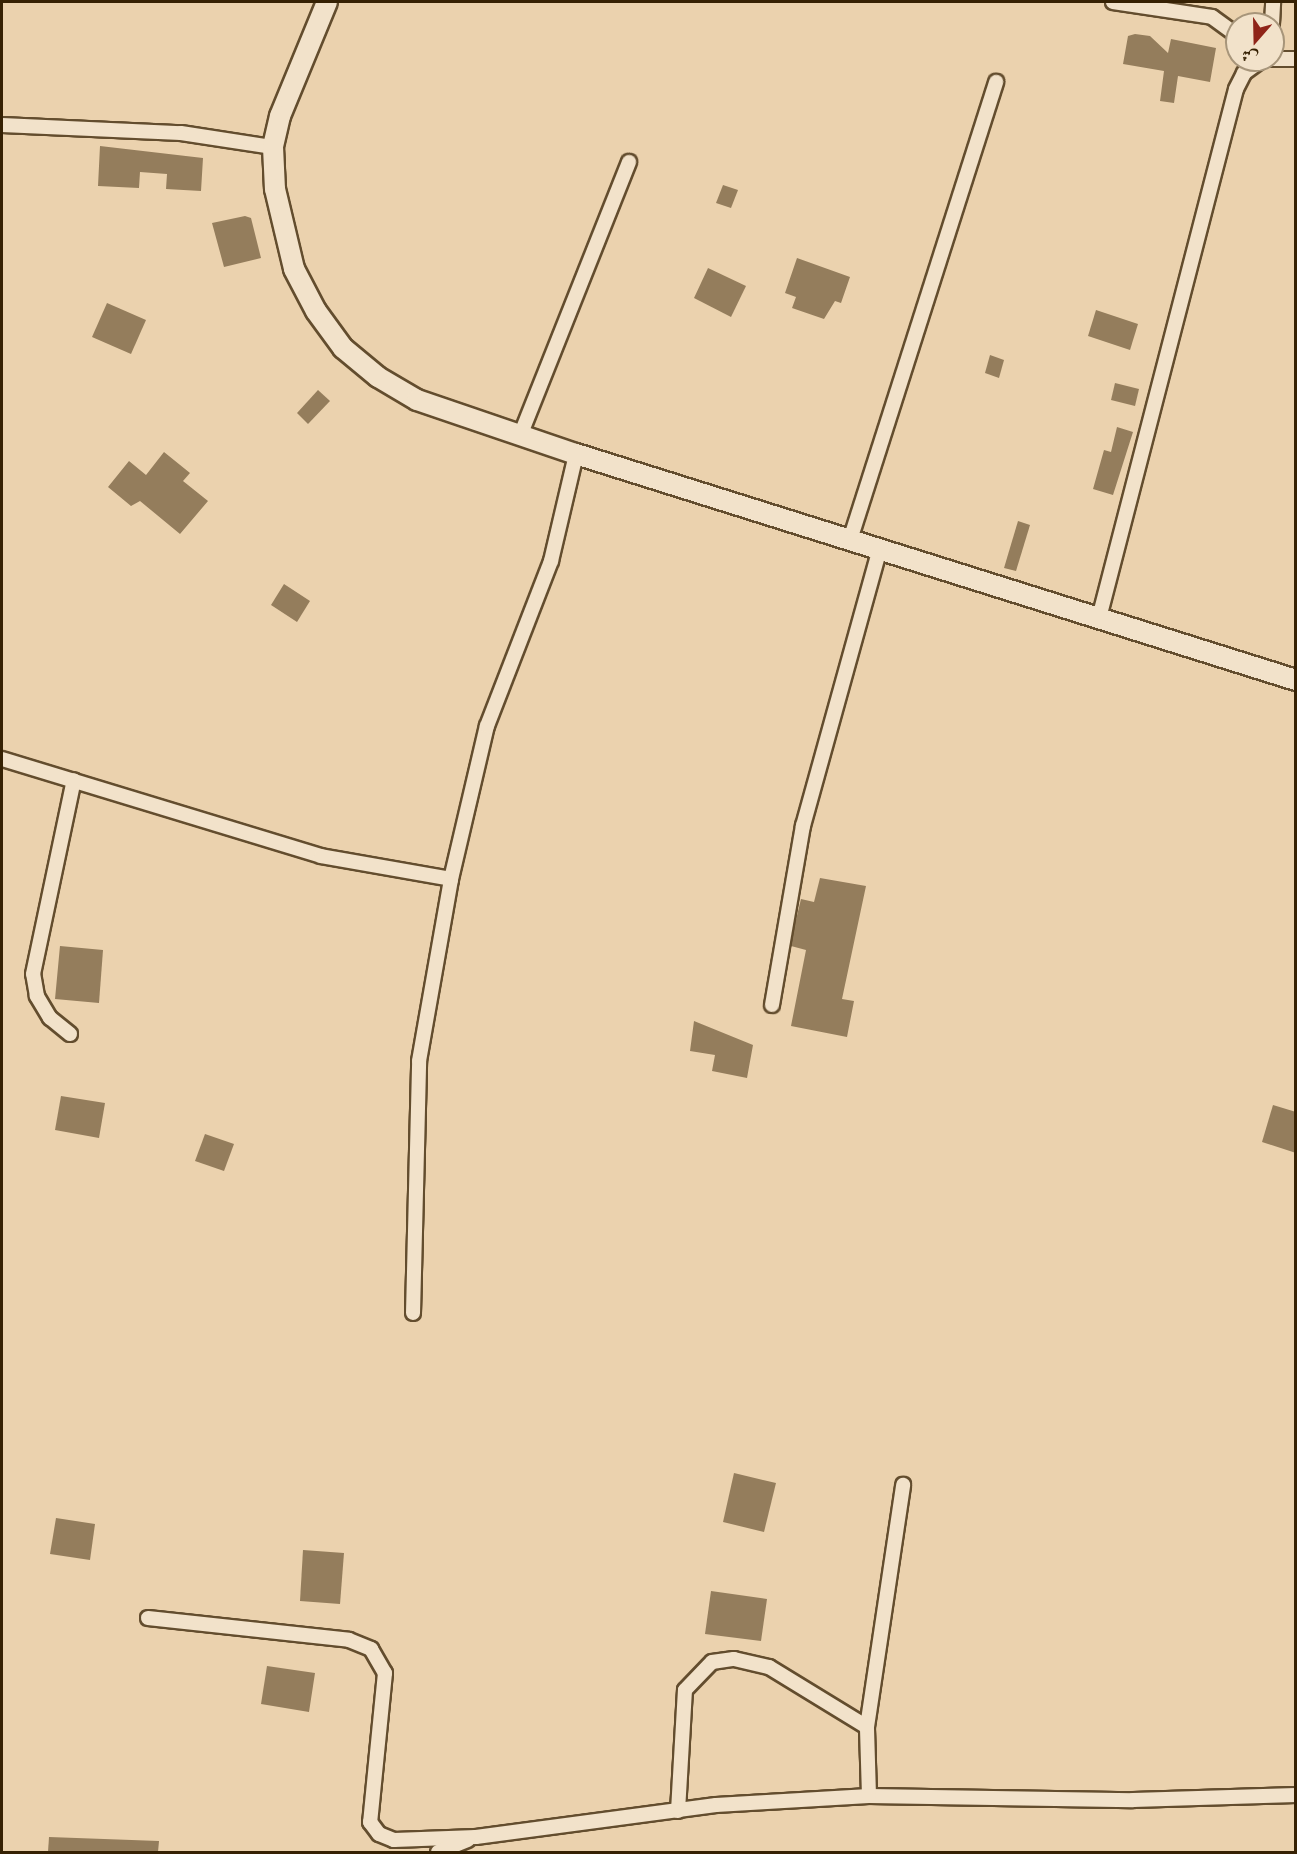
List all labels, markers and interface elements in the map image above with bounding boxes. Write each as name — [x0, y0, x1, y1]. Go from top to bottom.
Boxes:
north arrow — [1225, 12, 1285, 72]
text: ش — [1238, 43, 1261, 71]

